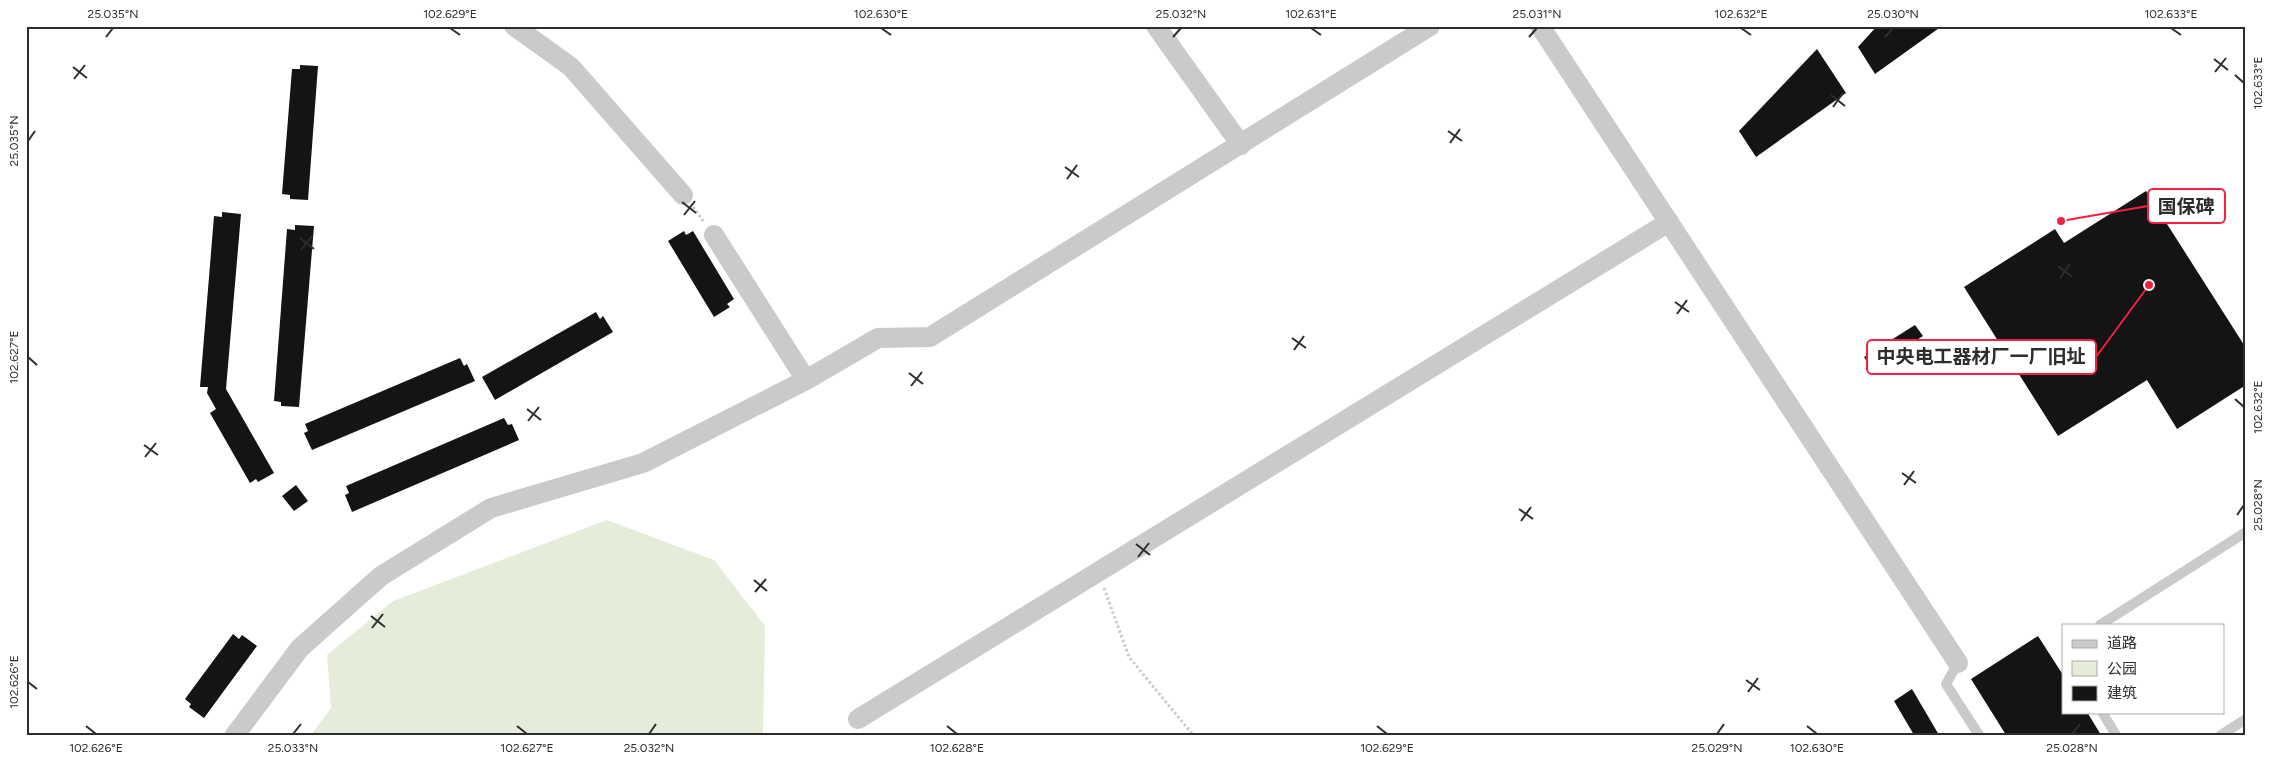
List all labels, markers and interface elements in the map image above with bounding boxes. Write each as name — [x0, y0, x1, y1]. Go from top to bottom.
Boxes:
text: 25.035°N — [88, 7, 138, 21]
text: 102.629°E — [423, 7, 477, 21]
text: 102.630°E — [854, 7, 908, 21]
text: 25.032°N — [1156, 7, 1206, 21]
text: 102.631°E — [1285, 7, 1337, 21]
text: 25.031°N — [1513, 7, 1562, 21]
text: 102.632°E — [1714, 7, 1768, 21]
text: 25.030°N — [1867, 7, 1919, 21]
text: 102.633°E — [2144, 7, 2198, 21]
text: 102.633°E — [2251, 56, 2265, 110]
text: 25.035°N — [7, 116, 21, 166]
callout: 国保碑 — [2148, 189, 2225, 223]
text: 国保碑 — [2157, 195, 2215, 218]
text: 102.627°E — [7, 330, 21, 384]
callout: 中央电工器材厂一厂旧址 — [1867, 340, 2096, 374]
text: 中央电工器材厂一厂旧址 — [1876, 345, 2086, 368]
text: 102.632°E — [2251, 380, 2265, 434]
text: 25.028°N — [2251, 479, 2265, 531]
legend — [2062, 624, 2224, 714]
text: 道路 — [2107, 634, 2137, 652]
text: 102.626°E — [7, 655, 21, 709]
text: 公园 — [2107, 660, 2137, 678]
text: 建筑 — [2107, 684, 2137, 702]
text: 102.626°E — [69, 741, 123, 755]
text: 25.033°N — [268, 741, 318, 755]
text: 102.627°E — [500, 741, 554, 755]
text: 25.032°N — [624, 741, 674, 755]
text: 102.628°E — [930, 741, 984, 755]
text: 102.629°E — [1360, 741, 1414, 755]
text: 25.029°N — [1691, 741, 1743, 755]
text: 102.630°E — [1790, 741, 1844, 755]
text: 25.028°N — [2046, 741, 2098, 755]

